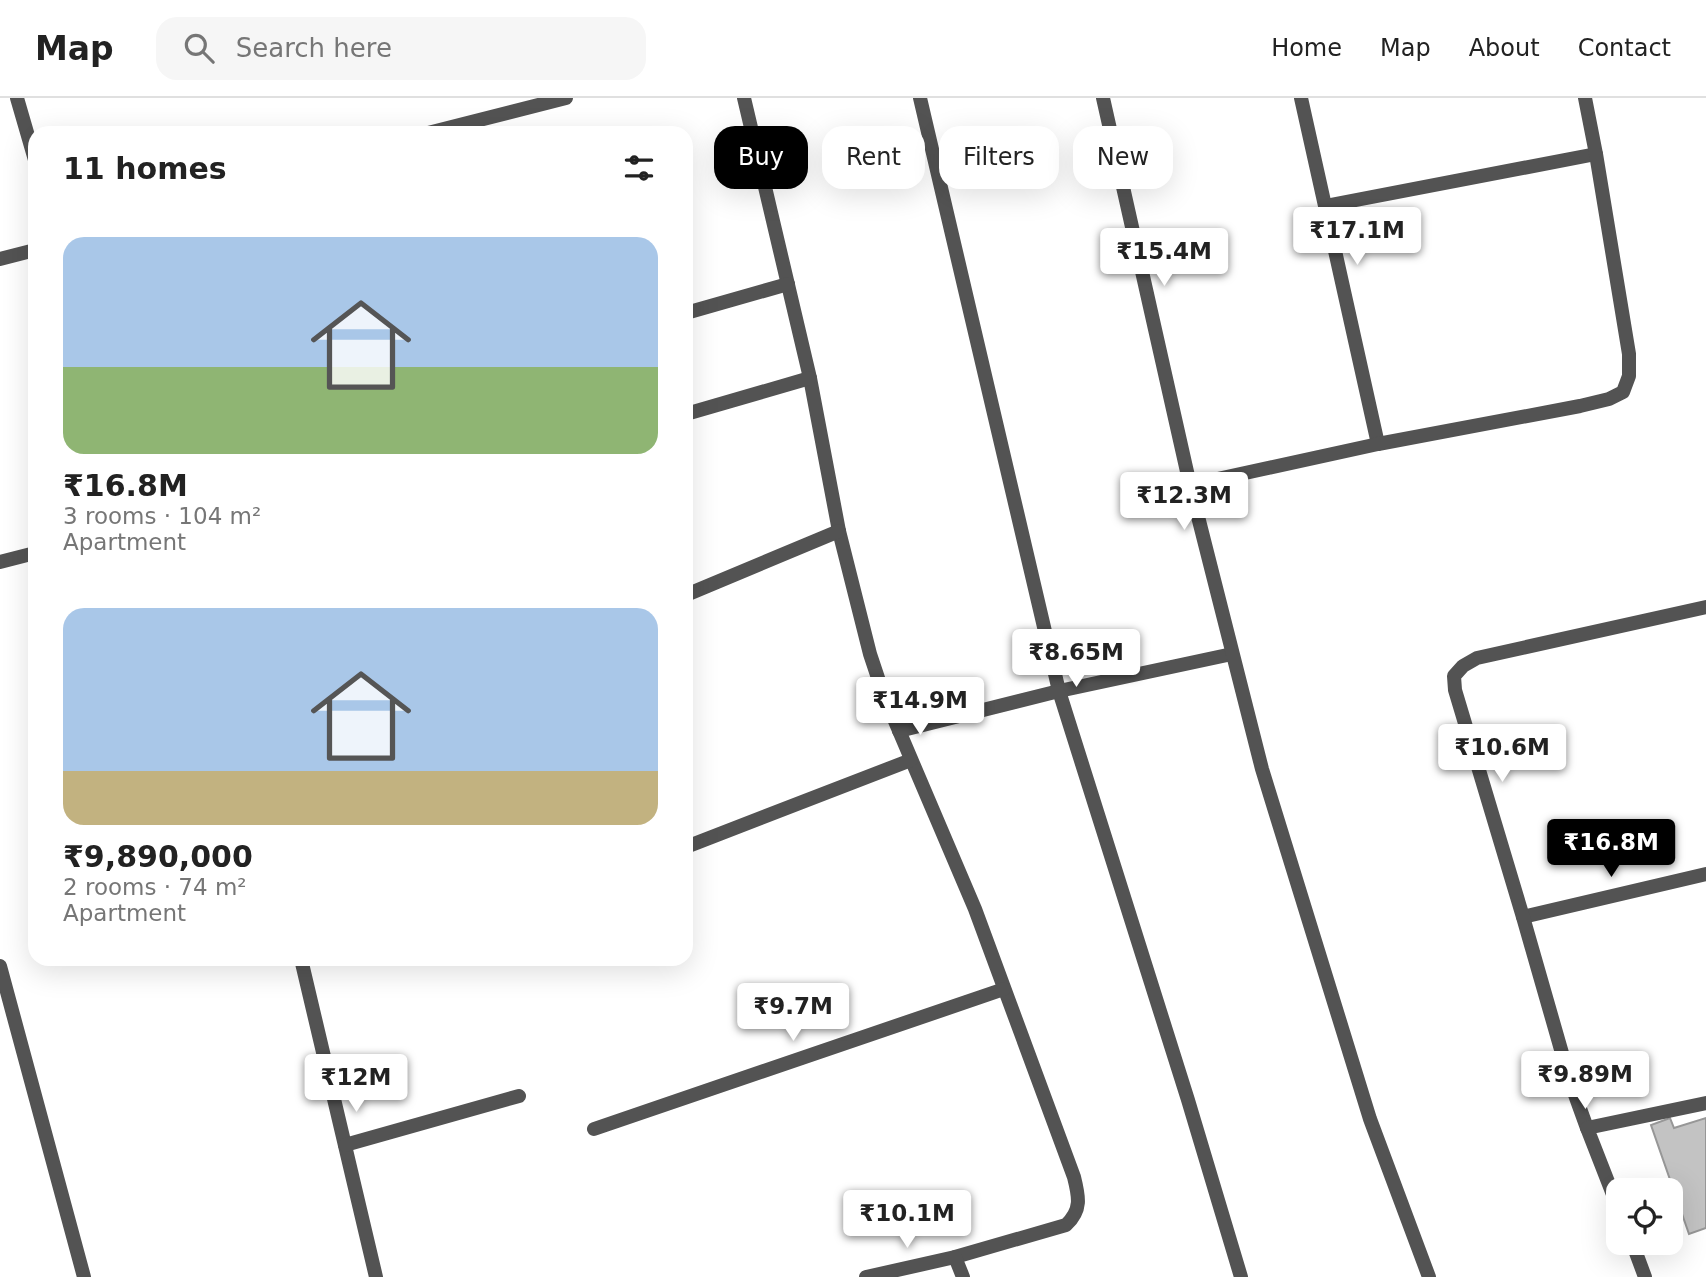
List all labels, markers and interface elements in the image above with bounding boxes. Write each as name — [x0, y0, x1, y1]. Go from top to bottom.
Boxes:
search box — [156, 17, 646, 80]
text: Map — [35, 29, 114, 68]
icon: search — [180, 29, 218, 67]
text: Search here — [236, 33, 392, 63]
text: Home — [1271, 34, 1342, 62]
text: Map — [1380, 34, 1431, 62]
text: About — [1469, 34, 1540, 62]
text: Contact — [1578, 34, 1671, 62]
chip: Buy — [714, 126, 808, 189]
chip: Rent — [822, 126, 925, 189]
chip: Filters — [939, 126, 1059, 189]
chip: New — [1073, 126, 1173, 189]
icon: filters — [620, 149, 658, 187]
text: 11 homes — [63, 151, 227, 186]
pin: ₹17.1M — [1300, 208, 1414, 267]
text: ₹17.1M — [1309, 217, 1405, 243]
pin: ₹15.4M — [1107, 228, 1221, 288]
text: ₹15.4M — [1116, 238, 1212, 264]
icon: home — [298, 282, 424, 408]
text: ₹16.8M — [63, 468, 188, 503]
pin: ₹12.3M — [1127, 472, 1241, 532]
text: ₹12.3M — [1136, 482, 1232, 508]
text: 3 rooms · 104 m² — [63, 503, 261, 529]
text: Apartment — [63, 529, 186, 555]
pin: ₹8.65M — [1019, 630, 1133, 689]
text: ₹8.65M — [1028, 639, 1124, 665]
icon: home — [298, 653, 424, 779]
pin: ₹14.9M — [863, 678, 977, 737]
text: ₹14.9M — [872, 687, 968, 713]
pin: ₹10.6M — [1445, 724, 1559, 784]
text: ₹10.6M — [1454, 734, 1550, 760]
pin: ₹16.8M — [1554, 820, 1668, 879]
text: ₹16.8M — [1563, 829, 1659, 855]
text: ₹9,890,000 — [63, 839, 253, 874]
text: 2 rooms · 74 m² — [63, 874, 247, 900]
text: Apartment — [63, 900, 186, 926]
pin: ₹9.7M — [744, 984, 842, 1043]
text: ₹9.7M — [753, 993, 833, 1019]
pin: ₹9.89M — [1528, 1052, 1642, 1111]
pin: ₹12M — [315, 1054, 397, 1114]
text: ₹9.89M — [1537, 1061, 1633, 1087]
text: ₹12M — [321, 1064, 391, 1090]
map controls — [1606, 1178, 1683, 1255]
button: locate — [1606, 1178, 1683, 1255]
pin: ₹10.1M — [850, 1190, 964, 1250]
text: ₹10.1M — [859, 1200, 955, 1226]

